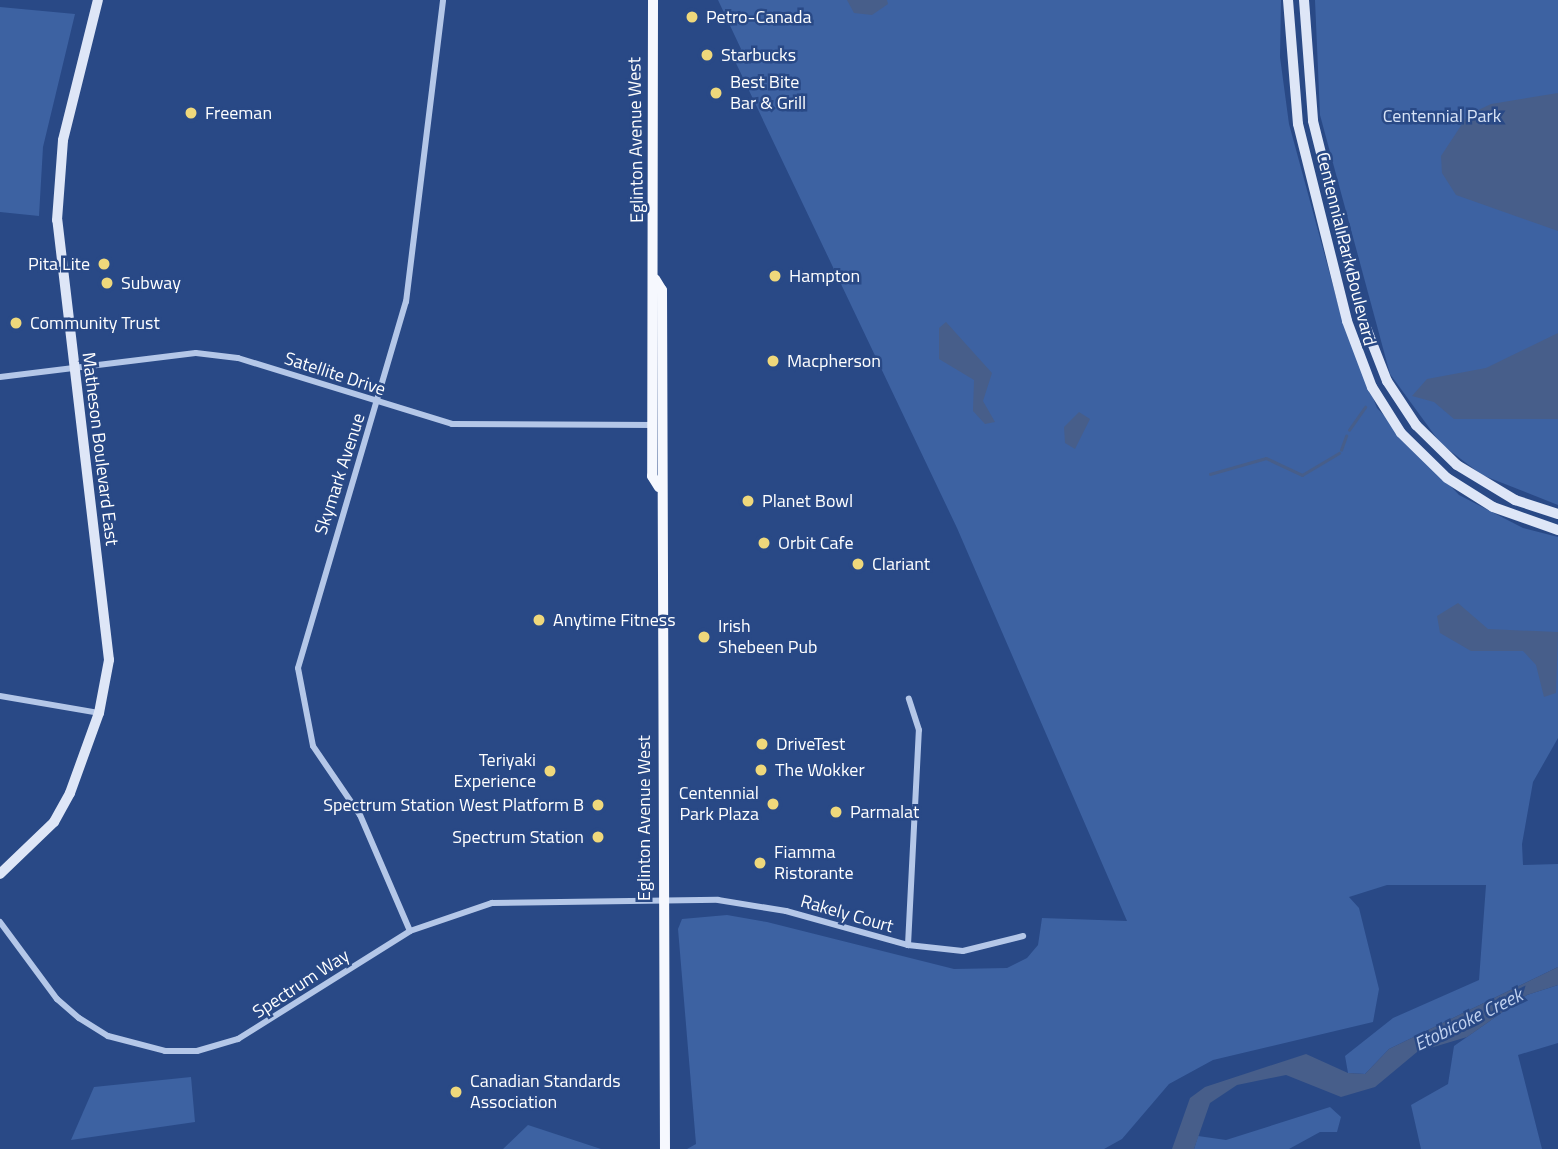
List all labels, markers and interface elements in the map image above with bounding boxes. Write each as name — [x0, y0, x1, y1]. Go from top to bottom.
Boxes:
place label: Petro-Canada — [706, 6, 811, 28]
marker: Petro-Canada — [684, 9, 700, 25]
place label: Starbucks — [721, 44, 796, 66]
marker: Starbucks — [699, 47, 715, 63]
street label: Eglinton Avenue West — [624, 57, 648, 223]
place label: Best Bite Bar & Grill — [730, 72, 806, 114]
marker: Best Bite Bar & Grill — [708, 85, 724, 101]
place label: Freeman — [205, 102, 272, 124]
marker: Freeman — [183, 105, 199, 121]
park label: Centennial Park — [1383, 105, 1501, 127]
street label: Centennial Park Boulevard — [1311, 150, 1381, 348]
place label: Pita Lite — [28, 253, 90, 275]
marker: Pita Lite — [96, 256, 112, 272]
place label: Hampton — [789, 265, 860, 287]
marker: Hampton — [767, 268, 783, 284]
place label: Subway — [121, 272, 181, 294]
marker: Subway — [99, 275, 115, 291]
place label: Community Trust — [30, 312, 160, 334]
marker: Community Trust — [8, 315, 24, 331]
street label: Satellite Drive — [282, 347, 388, 401]
place label: Macpherson — [787, 350, 881, 372]
street label: Matheson Boulevard East — [77, 351, 123, 547]
marker: Macpherson — [765, 353, 781, 369]
street label: Skymark Avenue — [310, 411, 370, 537]
place label: Planet Bowl — [762, 490, 853, 512]
marker: Planet Bowl — [740, 493, 756, 509]
place label: Orbit Cafe — [778, 532, 853, 554]
marker: Orbit Cafe — [756, 535, 772, 551]
place label: Clariant — [872, 553, 930, 575]
marker: Clariant — [850, 556, 866, 572]
place label: Anytime Fitness — [553, 609, 676, 631]
marker: Anytime Fitness — [531, 612, 547, 628]
place label: Irish Shebeen Pub — [718, 616, 817, 658]
marker: Irish Shebeen Pub — [696, 629, 712, 645]
place label: DriveTest — [776, 733, 845, 755]
street label: Eglinton Avenue West — [633, 735, 655, 901]
marker: DriveTest — [754, 736, 770, 752]
place label: Teriyaki Experience — [454, 750, 536, 792]
place label: The Wokker — [775, 759, 865, 781]
marker: The Wokker — [753, 762, 769, 778]
marker: Teriyaki Experience — [542, 763, 558, 779]
place label: Centennial Park Plaza — [679, 783, 759, 826]
place label: Spectrum Station West Platform B — [323, 794, 584, 816]
marker: Centennial Park Plaza — [765, 796, 781, 812]
marker: Spectrum Station West Platform B — [590, 797, 606, 813]
place label: Parmalat — [850, 801, 919, 823]
marker: Parmalat — [828, 804, 844, 820]
place label: Spectrum Station — [452, 826, 584, 848]
marker: Spectrum Station — [590, 829, 606, 845]
place label: Fiamma Ristorante — [774, 842, 853, 884]
marker: Fiamma Ristorante — [752, 855, 768, 871]
street label: Rakely Court — [798, 890, 896, 938]
street label: Spectrum Way — [249, 945, 353, 1023]
water label: Etobicoke Creek — [1410, 983, 1526, 1055]
place label: Canadian Standards Association — [470, 1071, 621, 1114]
marker: Canadian Standards Association — [448, 1084, 464, 1100]

